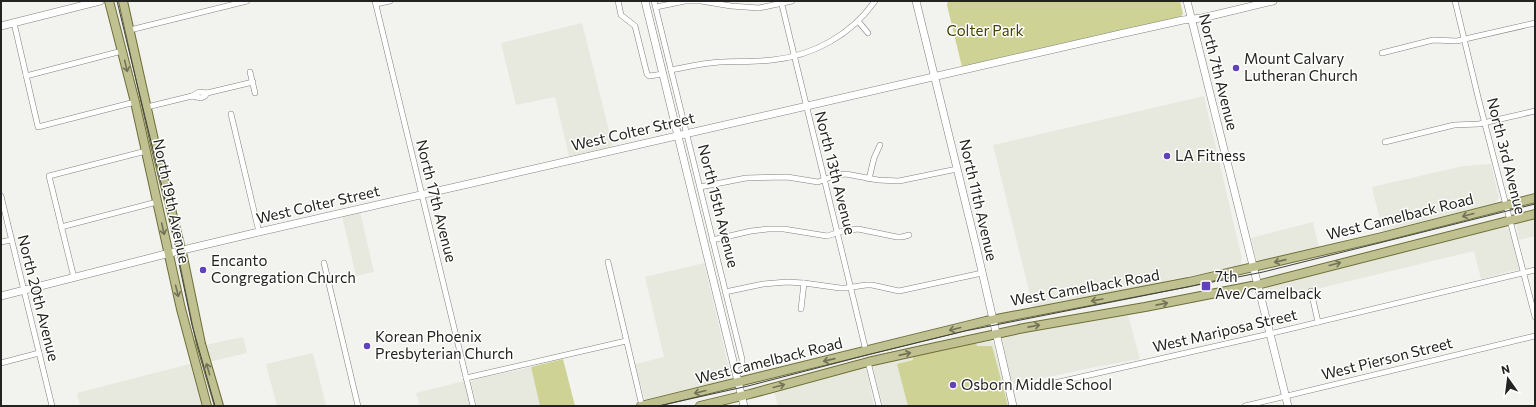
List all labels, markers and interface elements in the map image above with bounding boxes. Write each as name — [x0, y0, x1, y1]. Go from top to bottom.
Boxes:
street label: North 7th Avenue — [1196, 12, 1242, 132]
park label: Colter Park — [946, 21, 1024, 39]
place label: Mount Calvary Lutheran Church — [1244, 49, 1358, 84]
one-way arrow — [123, 59, 130, 72]
marker: Mount Calvary Lutheran Church — [1231, 63, 1241, 73]
street label: North 3rd Avenue — [1484, 95, 1530, 216]
street label: West Colter Street — [569, 108, 696, 154]
street label: North 13th Avenue — [812, 109, 860, 236]
street label: North 19th Avenue — [150, 137, 194, 265]
street label: North 11th Avenue — [956, 137, 1002, 262]
street label: North 17th Avenue — [413, 138, 461, 264]
street label: North 15th Avenue — [695, 142, 743, 269]
place label: LA Fitness — [1175, 146, 1246, 164]
marker: LA Fitness — [1162, 151, 1172, 161]
street label: West Colter Street — [254, 181, 381, 227]
street label: West Camelback Road — [1324, 189, 1475, 243]
one-way arrow — [1462, 212, 1475, 219]
one-way arrow — [159, 222, 167, 235]
street label: North 20th Avenue — [15, 233, 63, 363]
place label: Encanto Congregation Church — [211, 251, 356, 286]
one-way arrow — [1274, 257, 1287, 265]
one-way arrow — [1329, 260, 1342, 267]
marker: Encanto Congregation Church — [198, 265, 208, 275]
street label: West Camelback Road — [1009, 265, 1161, 309]
place label: 7th Ave/Camelback — [1215, 267, 1322, 302]
marker: 7th Ave/Camelback — [1200, 280, 1212, 292]
one-way arrow — [174, 285, 181, 298]
one-way arrow — [1091, 297, 1104, 305]
one-way arrow — [1155, 299, 1168, 307]
street label: West Mariposa Street — [1151, 305, 1299, 355]
one-way arrow — [1027, 322, 1040, 330]
one-way arrow — [949, 325, 962, 333]
place label: Korean Phoenix Presbyterian Church — [375, 327, 513, 362]
street label: West Camelback Road — [693, 333, 844, 387]
street label: West Pierson Street — [1319, 333, 1454, 383]
marker: Korean Phoenix Presbyterian Church — [362, 341, 372, 351]
one-way arrow — [898, 349, 911, 357]
one-way arrow — [823, 357, 836, 365]
north arrow — [1488, 359, 1528, 399]
one-way arrow — [204, 362, 211, 375]
text: N — [1500, 362, 1511, 376]
place label: Osborn Middle School — [961, 375, 1112, 393]
marker: Osborn Middle School — [948, 380, 958, 390]
one-way arrow — [773, 382, 786, 390]
one-way arrow — [694, 388, 707, 396]

